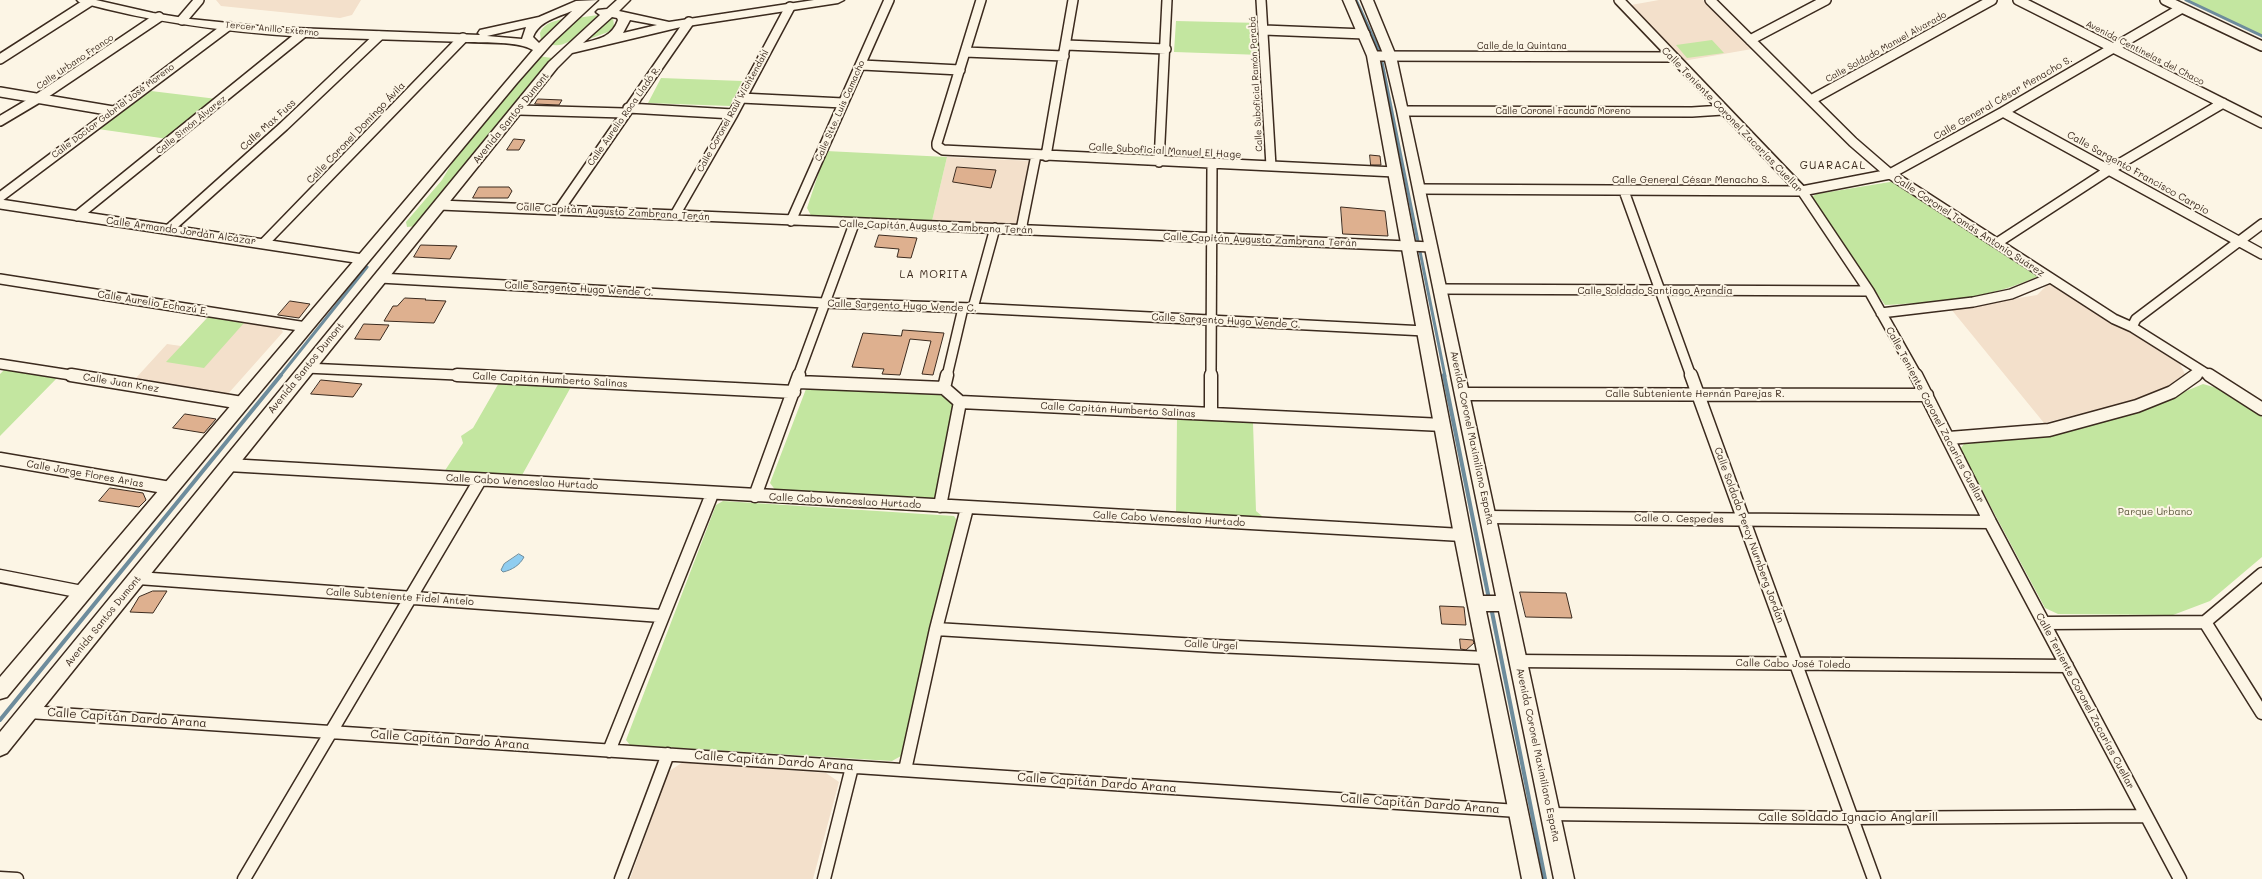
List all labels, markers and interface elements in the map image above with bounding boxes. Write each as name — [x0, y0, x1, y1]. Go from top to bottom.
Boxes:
street label: Calle Soldado Manuel Alvarado — [1824, 9, 1948, 85]
street label: Calle Suboficial Ramón Parabá — [1247, 16, 1265, 152]
street label: Avenida Centinelas del Chaco — [2084, 18, 2206, 88]
street label: Tercer Anillo Externo — [225, 20, 319, 38]
street label: Calle Urbano Franco — [34, 32, 116, 92]
street label: Calle de la Quintana — [1477, 41, 1567, 51]
street label: Calle Teniente Coronel Zacarías Cuellar — [1659, 45, 1805, 195]
street label: Calle Coronel Raúl Wichtendahl — [695, 48, 771, 174]
street label: Calle General César Menacho S. — [1932, 53, 2074, 143]
street label: Calle Stte. Luis Camacho — [813, 59, 867, 163]
street label: Calle Doctor Gabriel José Moreno — [50, 61, 176, 161]
street label: Calle Aurelio Roca Lladó R. — [585, 64, 663, 168]
street label: Avenida Santos Dumont — [471, 70, 551, 166]
street label: Calle Coronel Domingo Ávila — [304, 80, 408, 186]
street label: Calle Simón Álvarez — [154, 93, 228, 157]
street label: Calle Max Fuss — [238, 97, 298, 153]
street label: Calle Coronel Facundo Moreno — [1496, 106, 1630, 116]
street label: Calle Sargento Francisco Carpio — [2065, 129, 2211, 217]
street label: Calle Suboficial Manuel El Hage — [1088, 141, 1242, 161]
district label: GUARACAL — [1800, 159, 1866, 173]
street label: Calle Coronel Tomás Antonio Suárez — [1891, 173, 2047, 279]
street label: Calle General César Menacho S. — [1612, 174, 1770, 186]
street label: Calle Capitán Augusto Zambrana Terán — [516, 201, 710, 223]
street label: Calle Armando Jordán Alcázar — [105, 215, 257, 247]
street label: Calle Capitán Augusto Zambrana Terán — [839, 218, 1033, 236]
street label: Calle Capitán Augusto Zambrana Terán — [1163, 231, 1357, 249]
district label: LA MORITA — [899, 268, 969, 282]
street label: Calle Sargento Hugo Wende C. — [504, 279, 654, 299]
street label: Calle Soldado Santiago Arandia — [1577, 285, 1733, 297]
street label: Calle Aurelio Echazú E. — [97, 288, 209, 318]
street label: Calle Sargento Hugo Wende C. — [827, 297, 977, 315]
street label: Calle Sargento Hugo Wende C. — [1151, 311, 1301, 331]
street label: Avenida Santos Dumont — [266, 320, 346, 416]
street label: Calle Teniente Coronel Zacarías Cuellar — [1883, 325, 1987, 505]
street label: Avenida Coronel Maximiliano España — [1448, 350, 1496, 526]
street label: Calle Capitán Humberto Salinas — [472, 370, 628, 390]
street label: Calle Juan Knez — [82, 371, 160, 395]
street label: Calle Subteniente Hernán Parejas R. — [1605, 388, 1785, 400]
street label: Calle Capitán Humberto Salinas — [1040, 400, 1196, 420]
street label: Calle Soldado Percy Nurnberg Jordán — [1712, 446, 1786, 624]
street label: Calle Jorge Flores Arias — [25, 458, 145, 490]
street label: Calle Cabo Wenceslao Hurtado — [446, 472, 598, 492]
street label: Calle Cabo Wenceslao Hurtado — [769, 491, 921, 511]
park label: Parque Urbano — [2118, 506, 2192, 518]
street label: Calle Cabo Wenceslao Hurtado — [1093, 509, 1245, 529]
street label: Calle O. Cespedes — [1634, 512, 1724, 526]
street label: Avenida Santos Dumont — [63, 573, 143, 669]
street label: Calle Subteniente Fidel Antelo — [326, 586, 474, 608]
street label: Calle Teniente Coronel Zacarías Cuellar — [2033, 611, 2137, 791]
street label: Calle Urgel — [1184, 638, 1238, 652]
street label: Calle Cabo José Toledo — [1736, 657, 1850, 671]
street label: Avenida Coronel Maximiliano España — [1514, 667, 1562, 843]
street label: Calle Capitán Dardo Arana — [47, 705, 207, 731]
street label: Calle Capitán Dardo Arana — [370, 727, 530, 753]
street label: Calle Capitán Dardo Arana — [694, 748, 854, 774]
street label: Calle Capitán Dardo Arana — [1017, 770, 1177, 796]
street label: Calle Capitán Dardo Arana — [1340, 791, 1500, 817]
street label: Calle Soldado Ignacio Anglarill — [1758, 810, 1938, 824]

